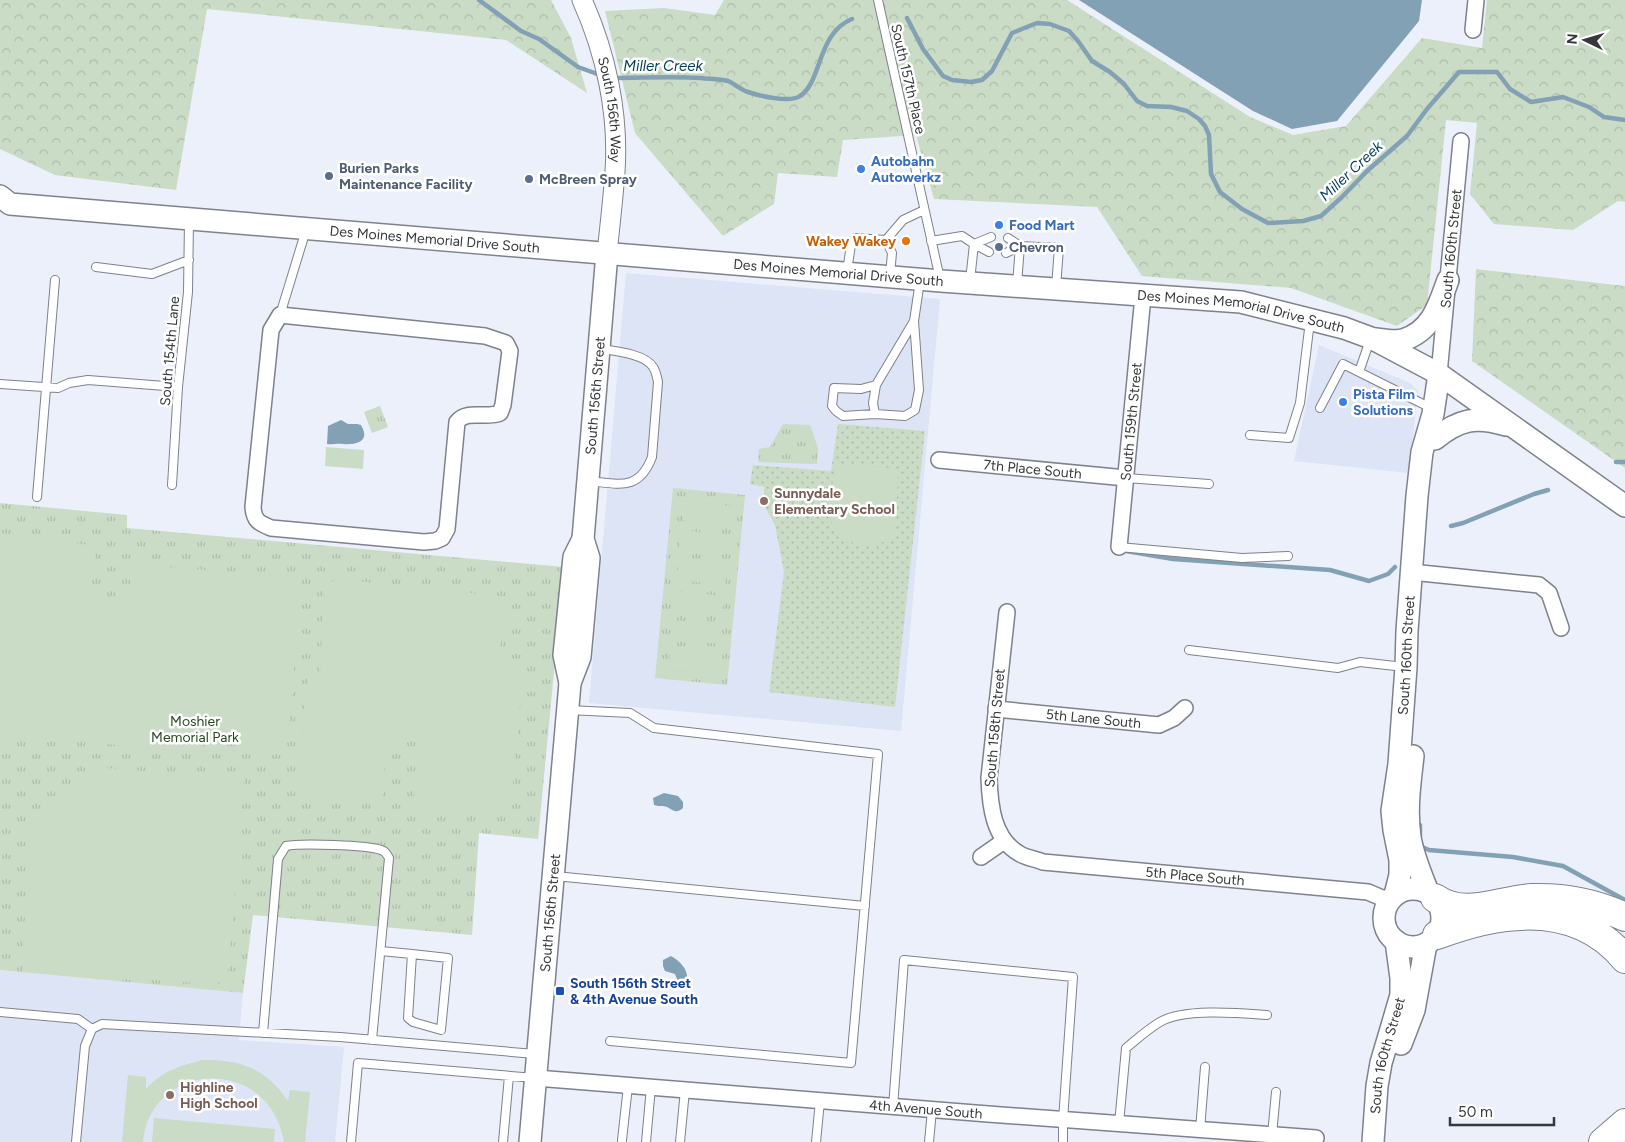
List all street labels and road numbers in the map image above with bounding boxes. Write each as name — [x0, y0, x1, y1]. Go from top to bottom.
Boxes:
street label: South 157th Place — [887, 22, 929, 136]
street label: South 156th Way — [594, 55, 624, 163]
street label: South 160th Street — [1437, 188, 1465, 309]
street label: Des Moines Memorial Drive South — [329, 222, 541, 256]
street label: Des Moines Memorial Drive South — [733, 255, 944, 290]
street label: Des Moines Memorial Drive South — [1137, 286, 1347, 336]
street label: South 154th Lane — [157, 295, 183, 407]
street label: South 156th Street — [582, 336, 608, 456]
street label: South 159th Street — [1117, 362, 1145, 481]
street label: 7th Place South — [983, 456, 1083, 482]
street label: South 160th Street — [1394, 595, 1418, 715]
street label: South 158th Street — [981, 668, 1009, 788]
street label: 5th Lane South — [1045, 705, 1142, 732]
street label: South 156th Street — [536, 853, 564, 973]
street label: 5th Place South — [1145, 863, 1245, 889]
street label: South 160th Street — [1367, 995, 1408, 1115]
street label: 4th Avenue South — [868, 1096, 983, 1122]

